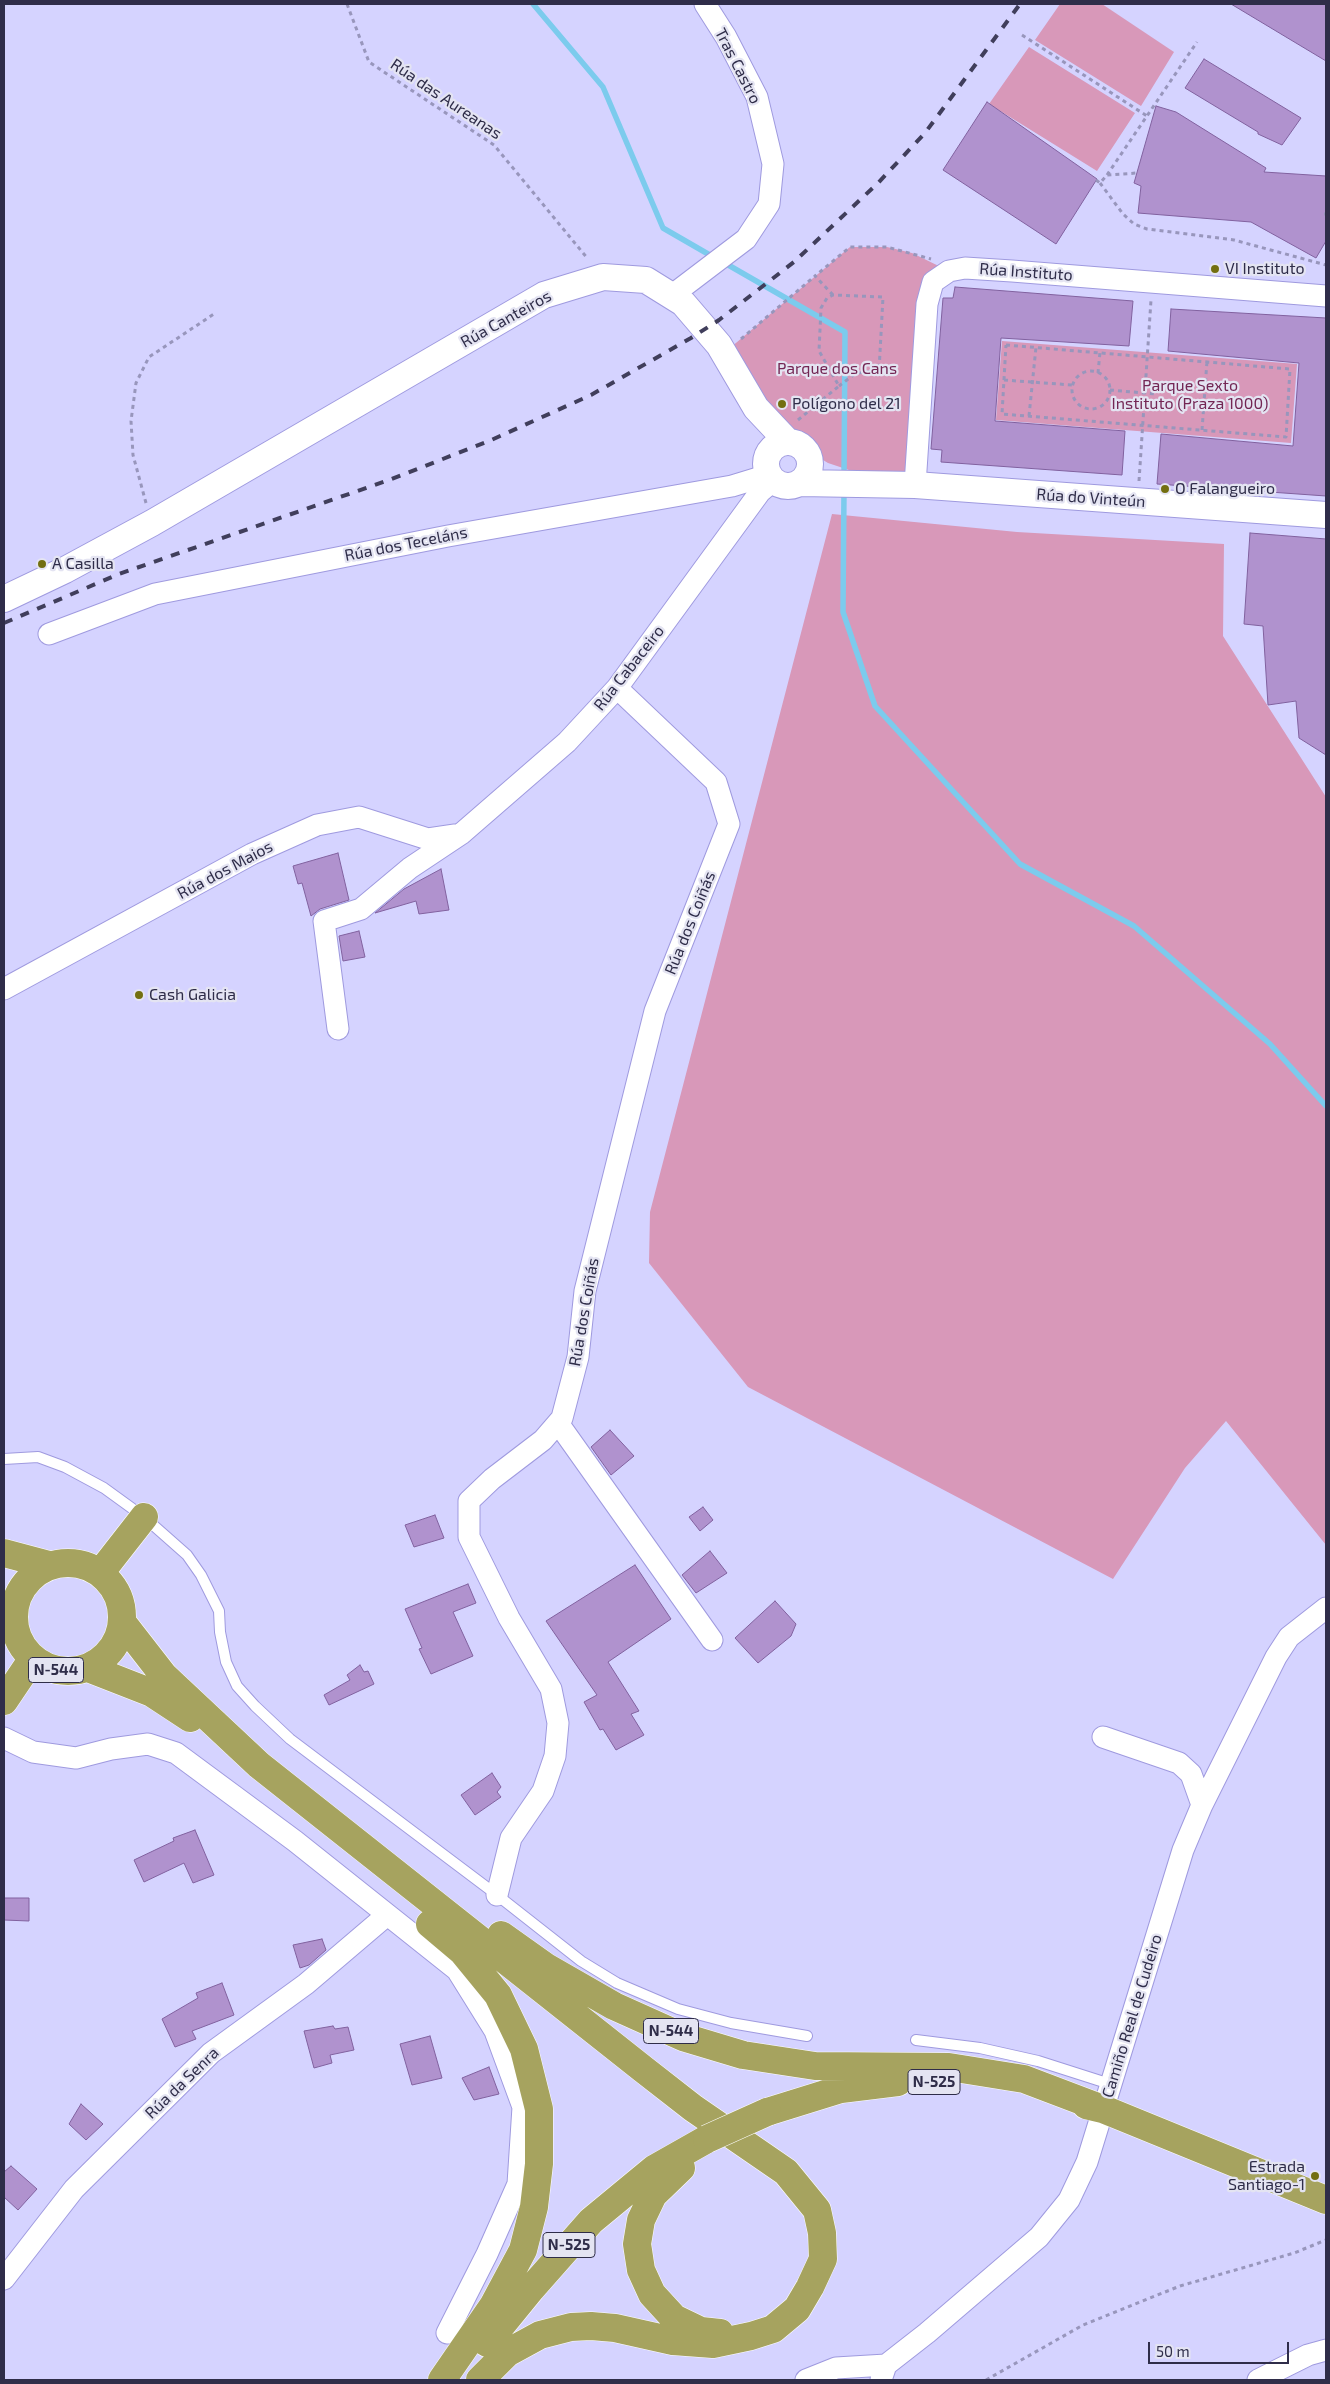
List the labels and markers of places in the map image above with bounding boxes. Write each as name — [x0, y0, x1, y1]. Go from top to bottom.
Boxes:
place label: VI Instituto — [1225, 259, 1305, 279]
marker: VI Instituto — [1209, 263, 1221, 275]
place label: Polígono del 21 — [792, 394, 901, 414]
marker: Polígono del 21 — [776, 398, 788, 410]
place label: O Falangueiro — [1175, 479, 1275, 499]
marker: O Falangueiro — [1159, 483, 1171, 495]
place label: A Casilla — [52, 554, 114, 574]
marker: A Casilla — [36, 558, 48, 570]
place label: Cash Galicia — [149, 985, 236, 1005]
marker: Cash Galicia — [133, 989, 145, 1001]
place label: Estrada Santiago-1 — [1228, 2157, 1305, 2195]
marker: Estrada Santiago-1 — [1309, 2170, 1321, 2182]

